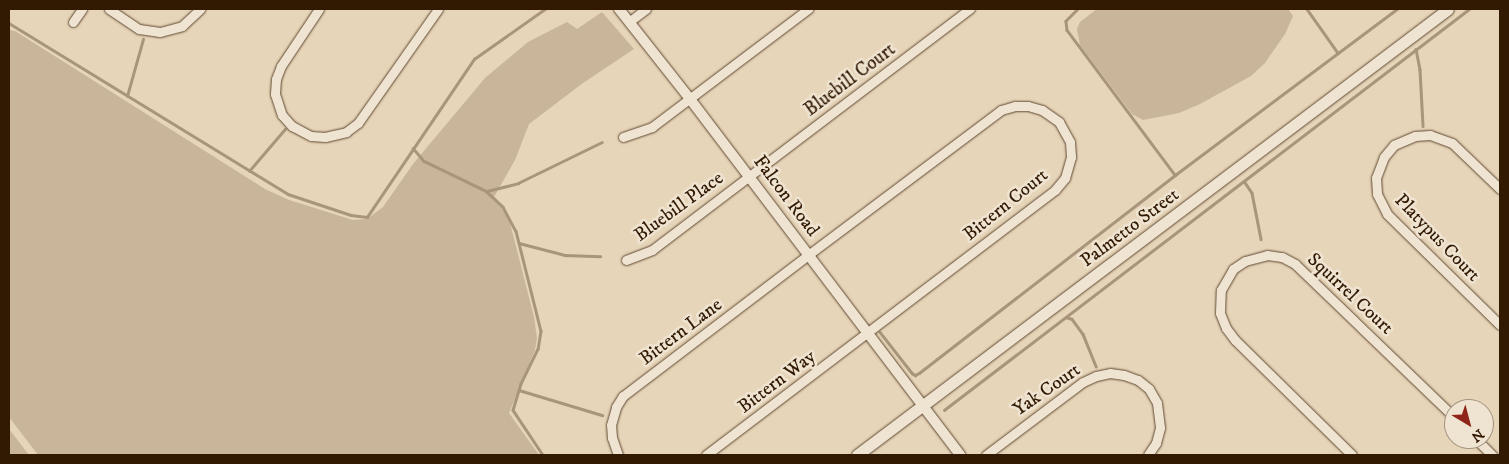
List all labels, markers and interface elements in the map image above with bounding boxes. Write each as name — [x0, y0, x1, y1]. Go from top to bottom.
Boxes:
street label: Bluebill Court — [800, 38, 900, 122]
street label: Falcon Road — [748, 151, 824, 241]
street label: Bittern Court — [959, 164, 1053, 246]
street label: Bluebill Place — [630, 167, 728, 247]
street label: Palmetto Street — [1076, 184, 1184, 272]
street label: Platypus Court — [1389, 189, 1485, 287]
street label: Squirrel Court — [1302, 248, 1398, 340]
street label: Bittern Lane — [635, 294, 727, 370]
street label: Bittern Way — [734, 345, 820, 419]
street label: Yak Court — [1009, 359, 1085, 421]
north arrow — [1444, 399, 1494, 449]
text: N — [1467, 425, 1487, 446]

